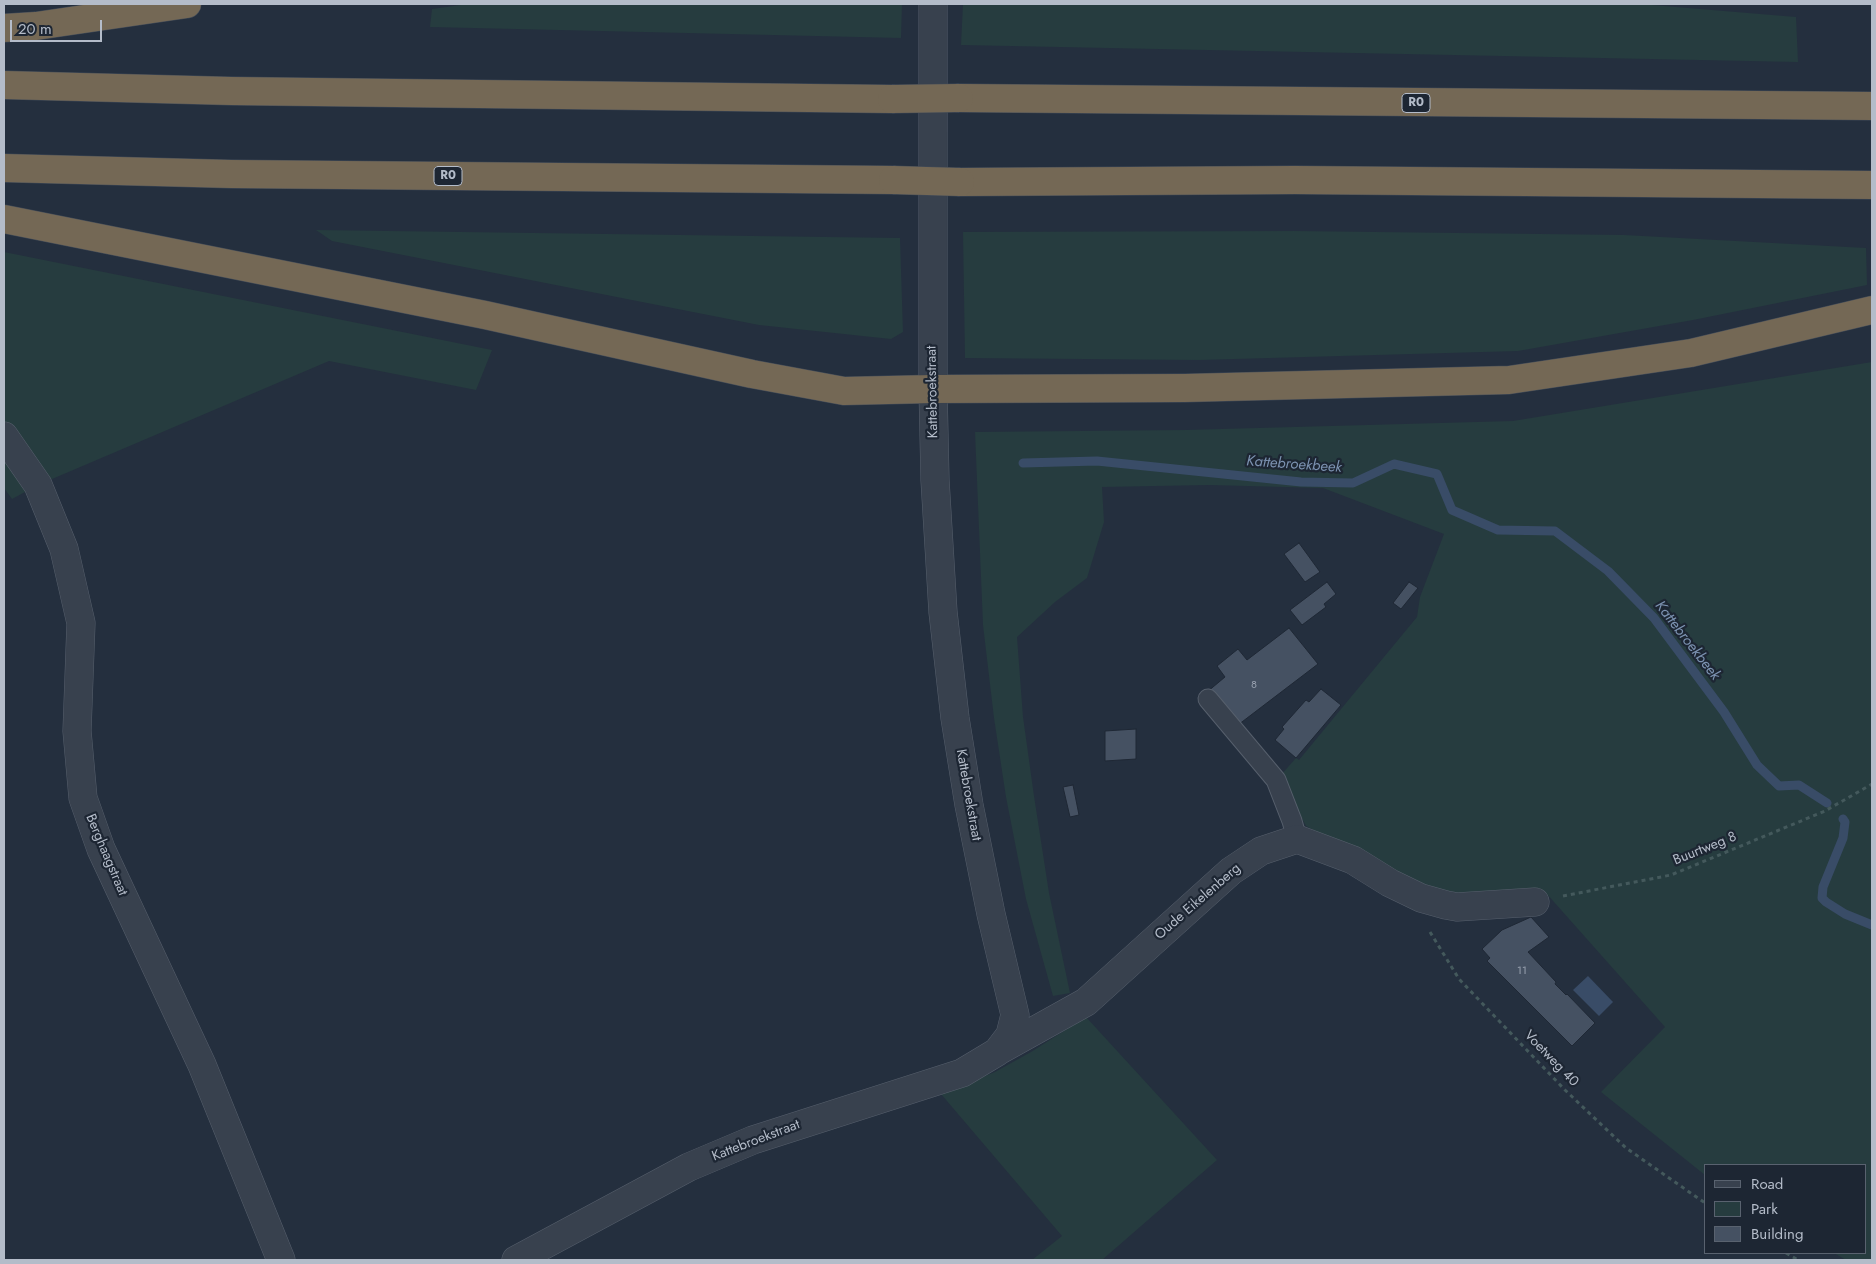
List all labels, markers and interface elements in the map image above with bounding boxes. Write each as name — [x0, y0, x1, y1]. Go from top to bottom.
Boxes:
scale bar — [12, 10, 105, 42]
text: 20 m — [18, 18, 52, 40]
road number: R0 — [1402, 94, 1430, 112]
road number: R0 — [434, 167, 462, 186]
street label: Kattebroekstraat — [924, 345, 942, 439]
water label: Kattebroekbeek — [1246, 453, 1342, 477]
water label: Kattebroekbeek — [1650, 598, 1724, 684]
house number: 8 — [1251, 678, 1257, 692]
street label: Kattebroekstraat — [952, 748, 984, 842]
street label: Berghaagstraat — [81, 812, 131, 898]
street label: Buurtweg 8 — [1671, 829, 1739, 869]
street label: Oude Eikelenberg — [1152, 860, 1244, 944]
house number: 11 — [1517, 964, 1527, 978]
street label: Voetweg 40 — [1520, 1027, 1582, 1091]
street label: Kattebroekstraat — [710, 1117, 802, 1165]
legend — [1704, 1164, 1866, 1254]
text: Road — [1751, 1173, 1783, 1195]
text: Park — [1751, 1198, 1778, 1220]
text: Building — [1751, 1223, 1803, 1245]

